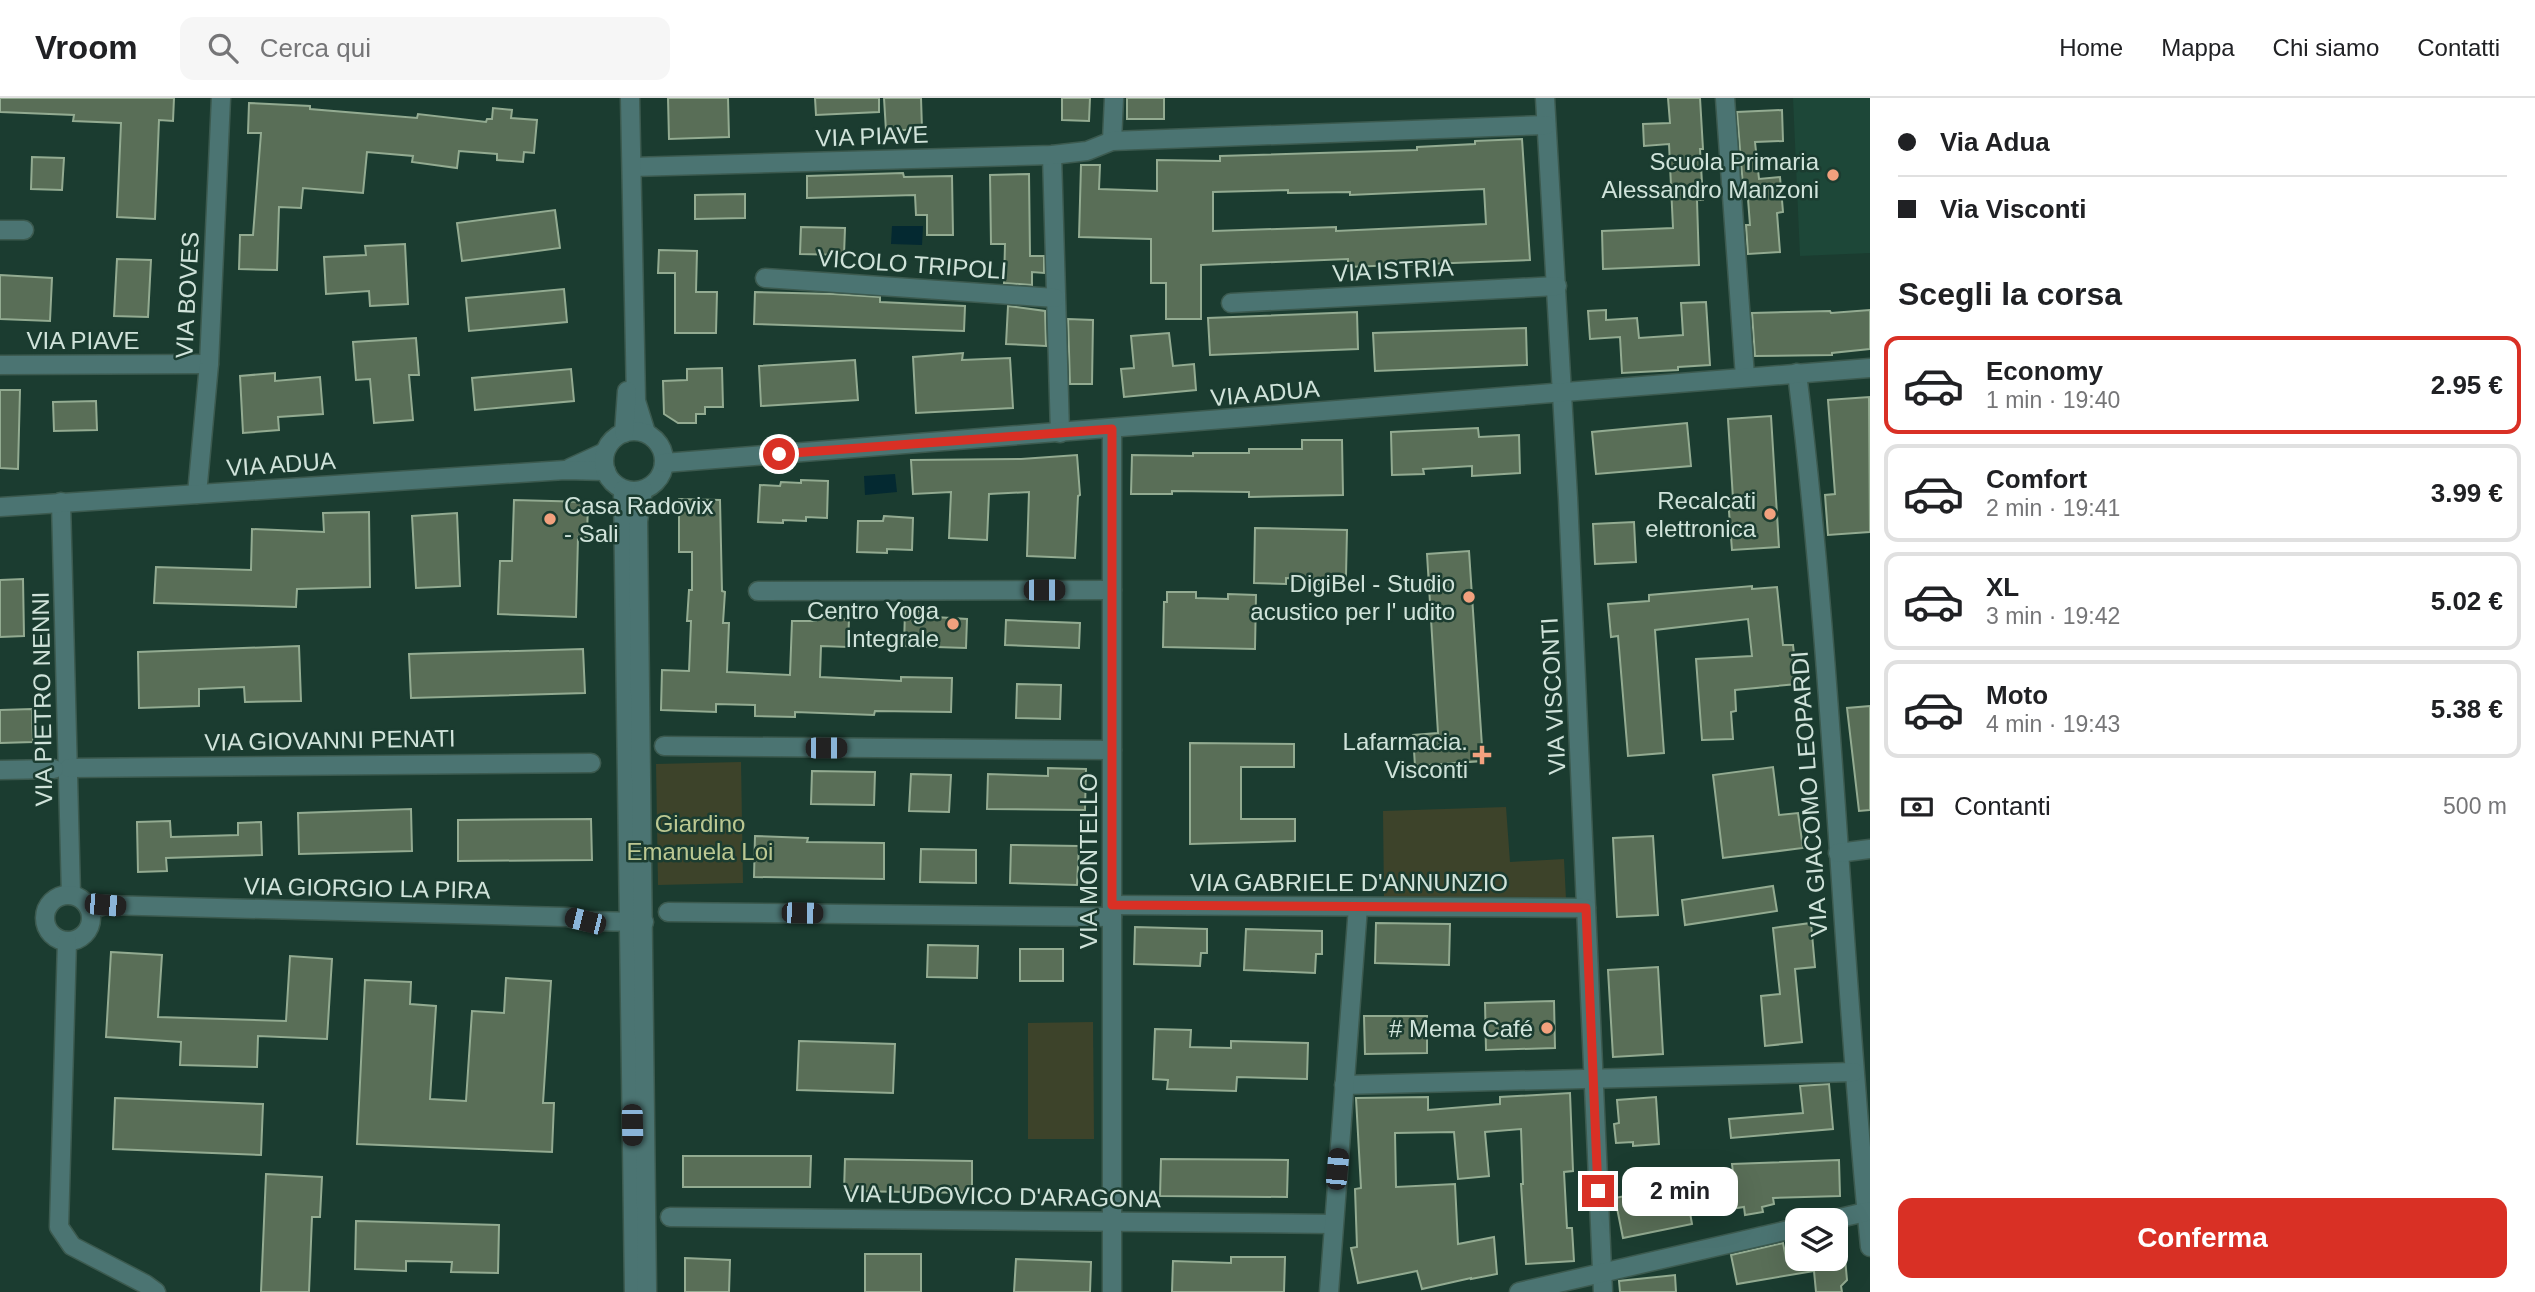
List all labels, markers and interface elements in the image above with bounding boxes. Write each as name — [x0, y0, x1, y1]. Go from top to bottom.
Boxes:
search box — [180, 17, 670, 80]
text: Vroom — [35, 29, 138, 66]
icon: search — [204, 29, 242, 67]
text: Cerca qui — [260, 33, 371, 63]
text: Home — [2059, 34, 2123, 61]
text: Mappa — [2161, 34, 2235, 61]
text: Chi siamo — [2273, 34, 2379, 61]
text: Contatti — [2417, 34, 2500, 61]
street label: VIA PIAVE — [815, 121, 929, 151]
text: Via Adua — [1940, 127, 2050, 157]
place label: Scuola Primaria Alessandro Manzoni — [1602, 148, 1820, 203]
marker: Scuola Primaria Alessandro Manzoni — [1825, 167, 1841, 183]
text: Via Visconti — [1940, 194, 2086, 224]
street label: VIA BOVES — [170, 231, 204, 359]
street label: VICOLO TRIPOLI — [816, 244, 1008, 284]
street label: VIA ISTRIA — [1332, 253, 1454, 287]
text: Scegli la corsa — [1898, 276, 2122, 312]
street label: VIA PIAVE — [27, 327, 139, 354]
icon: car — [1902, 354, 1965, 417]
text: Economy — [1986, 356, 2103, 386]
text: 2.95 € — [2431, 370, 2503, 400]
street label: VIA ADUA — [1209, 375, 1321, 411]
text: 1 min · 19:40 — [1986, 387, 2120, 413]
route start — [763, 438, 795, 470]
street label: VIA ADUA — [225, 447, 337, 481]
icon: car — [1902, 462, 1965, 525]
text: Comfort — [1986, 464, 2087, 494]
text: 3.99 € — [2431, 478, 2503, 508]
place label: Recalcati elettronica — [1645, 487, 1757, 542]
place label: Casa Radovix - Sali — [564, 492, 713, 547]
text: 2 min · 19:41 — [1986, 495, 2120, 521]
marker: Recalcati elettronica — [1762, 506, 1778, 522]
marker: Casa Radovix - Sali — [542, 511, 558, 527]
place label: DigiBel - Studio acustico per l' udito — [1250, 570, 1455, 625]
icon: car — [1902, 570, 1965, 633]
text: XL — [1986, 572, 2019, 602]
car — [1024, 580, 1066, 601]
text: 5.02 € — [2431, 586, 2503, 616]
marker: DigiBel - Studio acustico per l' udito — [1461, 589, 1477, 605]
street label: VIA PIETRO NENNI — [27, 591, 57, 807]
place label: Centro Yoga Integrale — [807, 597, 940, 652]
text: 3 min · 19:42 — [1986, 603, 2120, 629]
marker: Centro Yoga Integrale — [945, 616, 961, 632]
street label: VIA VISCONTI — [1535, 617, 1571, 775]
street label: VIA GIACOMO LEOPARDI — [1786, 650, 1832, 938]
icon: car — [1902, 678, 1965, 741]
text: Moto — [1986, 680, 2048, 710]
text: 5.38 € — [2431, 694, 2503, 724]
text: 4 min · 19:43 — [1986, 711, 2120, 737]
street label: VIA GIOVANNI PENATI — [204, 724, 456, 756]
place label: Lafarmacia. Visconti — [1343, 728, 1468, 783]
car — [806, 738, 848, 759]
marker: Lafarmacia. Visconti — [1474, 747, 1490, 763]
street label: VIA MONTELLO — [1075, 773, 1102, 949]
icon: cash — [1898, 788, 1936, 826]
text: Contanti — [1954, 791, 2051, 821]
text: 500 m — [2443, 793, 2507, 819]
park label: Giardino Emanuela Loi — [627, 810, 773, 865]
street label: VIA GABRIELE D'ANNUNZIO — [1190, 869, 1508, 896]
street label: VIA GIORGIO LA PIRA — [243, 872, 491, 904]
car — [84, 893, 127, 917]
car — [781, 902, 824, 924]
car — [563, 906, 608, 936]
place label: # Mema Café — [1389, 1015, 1533, 1042]
marker: # Mema Café — [1539, 1020, 1555, 1036]
car — [622, 1104, 643, 1146]
car — [1325, 1147, 1350, 1191]
callout: 2 min — [1622, 1166, 1738, 1216]
route end — [1582, 1175, 1614, 1207]
text: 2 min — [1650, 1178, 1710, 1204]
street label: VIA LUDOVICO D'ARAGONA — [843, 1180, 1161, 1212]
button: Conferma — [1898, 1198, 2507, 1278]
map controls — [1785, 1208, 1848, 1271]
button: layers — [1785, 1208, 1848, 1271]

